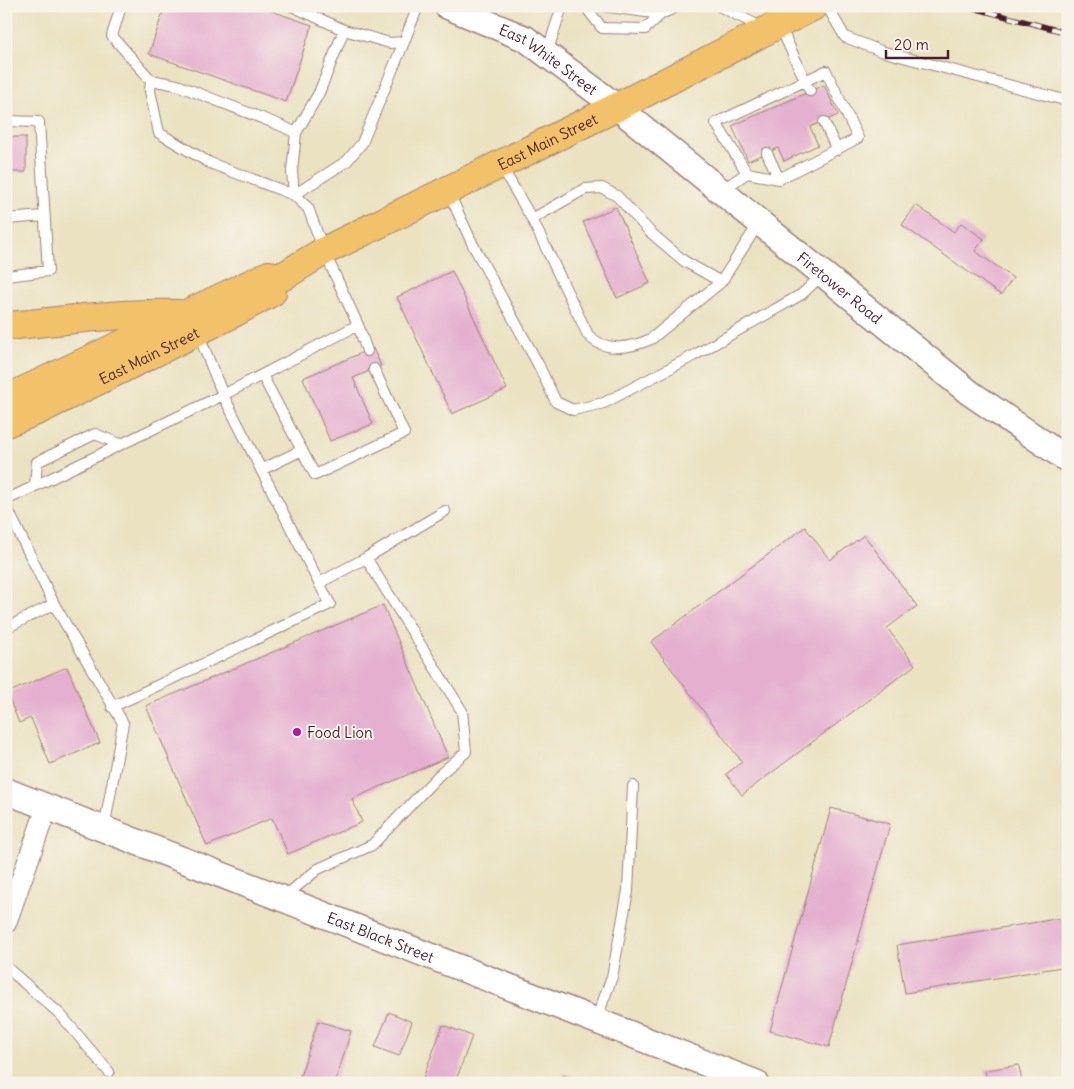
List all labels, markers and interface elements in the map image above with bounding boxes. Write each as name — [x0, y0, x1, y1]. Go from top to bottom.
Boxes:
street label: East White Street — [496, 19, 601, 99]
scale bar — [886, 28, 949, 60]
text: 20 m — [894, 35, 929, 54]
street label: East Main Street — [494, 109, 600, 174]
street label: Firetower Road — [793, 247, 886, 328]
street label: East Main Street — [96, 323, 202, 388]
place label: Food Lion — [307, 723, 373, 742]
marker: Food Lion — [291, 726, 303, 738]
street label: East Black Street — [324, 907, 437, 966]

